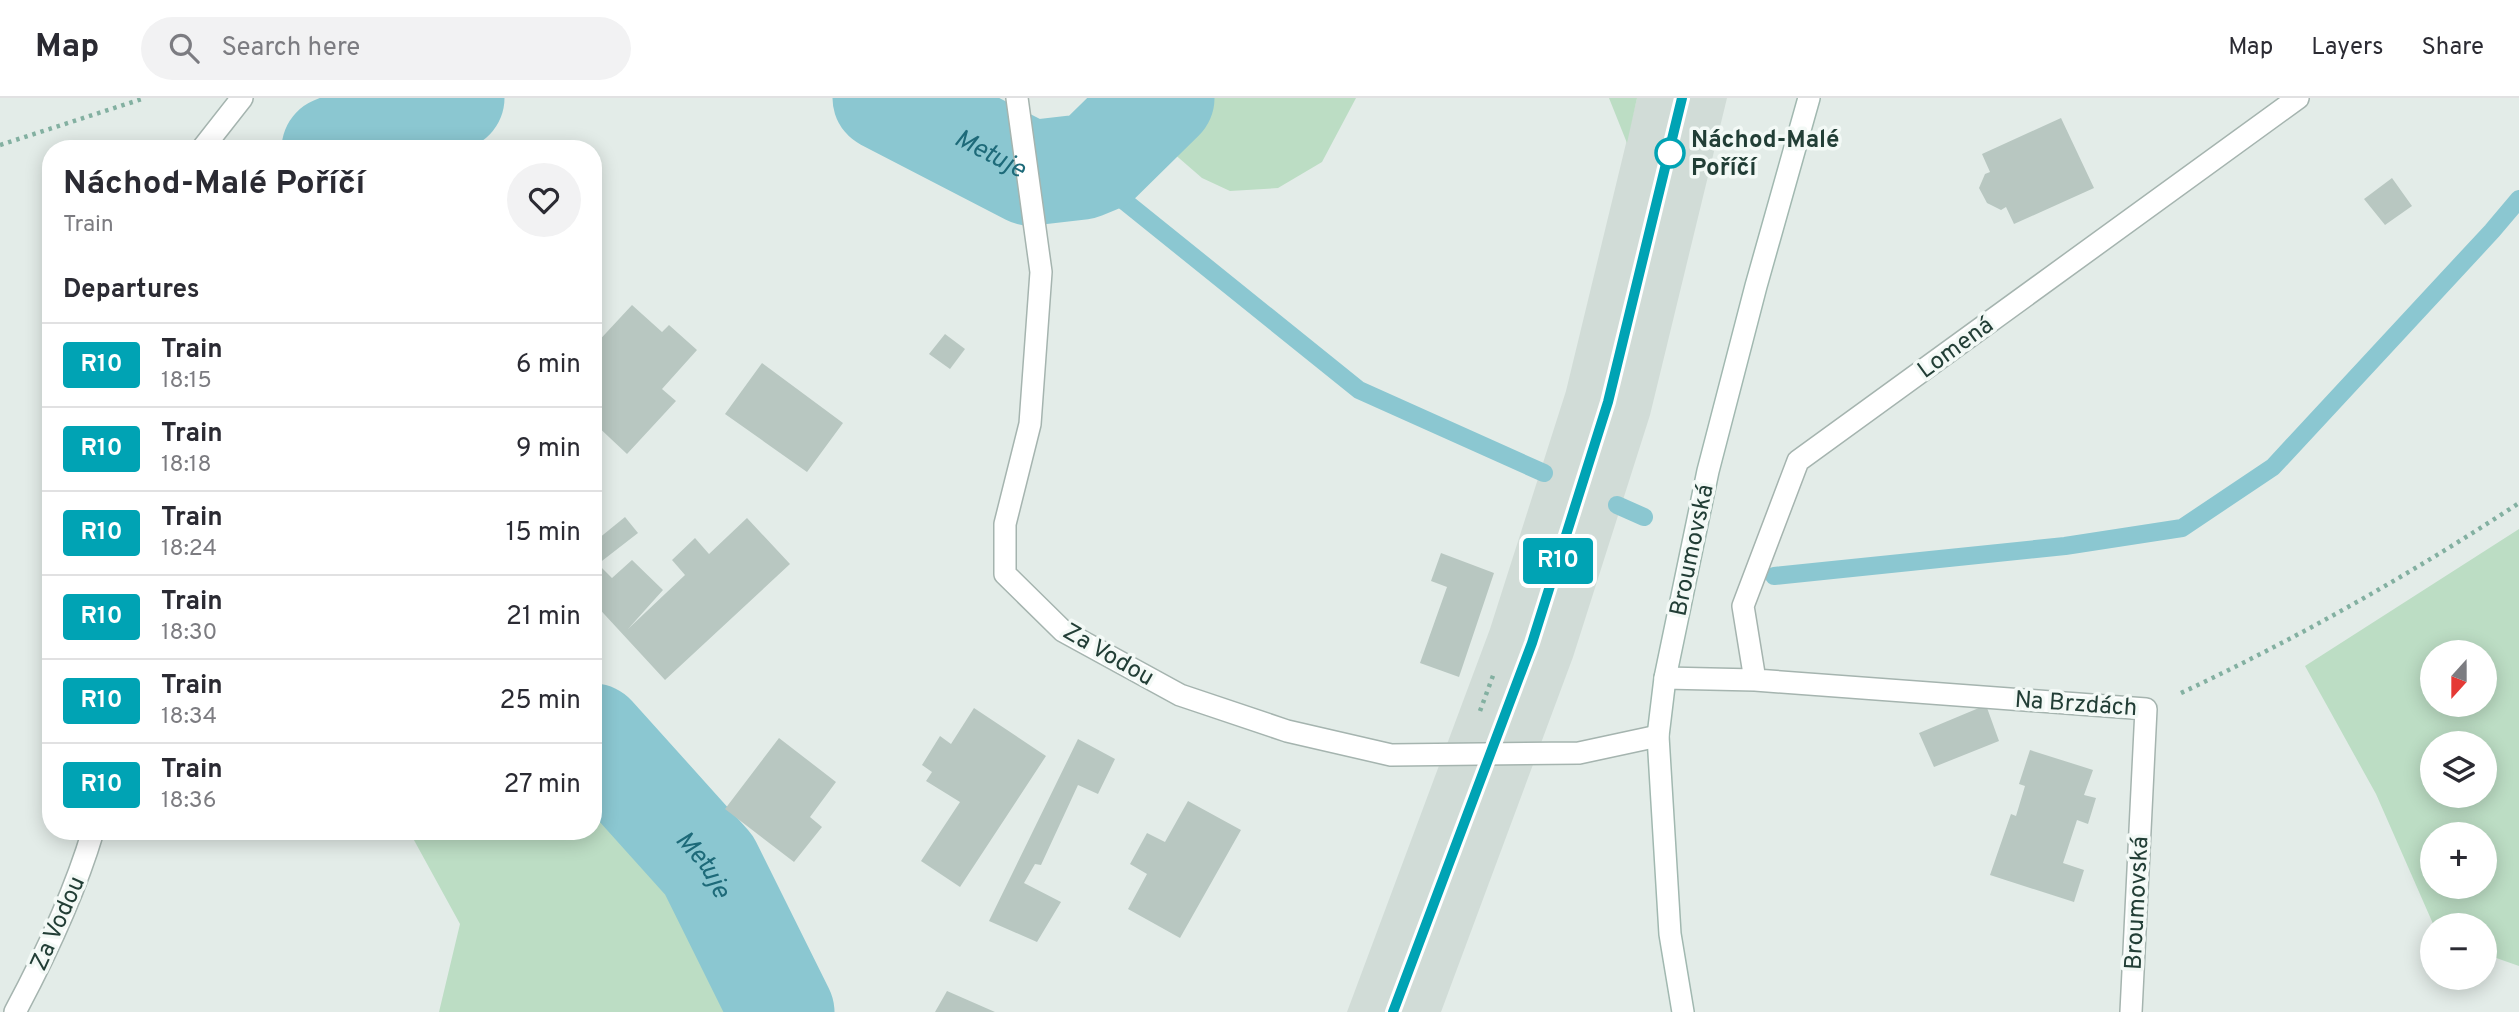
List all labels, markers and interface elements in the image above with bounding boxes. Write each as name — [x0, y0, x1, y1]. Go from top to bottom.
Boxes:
search box — [141, 17, 631, 80]
text: Map — [35, 27, 99, 69]
icon: search — [165, 29, 203, 67]
text: Search here — [221, 32, 360, 65]
text: Map — [2228, 33, 2273, 63]
text: Layers — [2311, 33, 2383, 63]
text: Share — [2421, 33, 2484, 63]
water label: Metuje — [948, 123, 1031, 187]
place label: Náchod-Malé Poříčí — [1691, 126, 1839, 184]
marker: Náchod-Malé Poříčí — [1655, 138, 1685, 168]
button: heart — [507, 163, 581, 237]
text: Náchod-Malé Poříčí — [63, 164, 365, 206]
text: Train — [63, 211, 114, 240]
text: Departures — [63, 274, 200, 307]
street label: Lomená — [1912, 311, 2000, 386]
text: Train — [161, 334, 223, 367]
text: 6 min — [516, 349, 581, 382]
text: R10 — [81, 350, 122, 380]
text: 18:15 — [161, 367, 212, 396]
text: Train — [161, 418, 223, 451]
text: 9 min — [516, 433, 581, 466]
text: R10 — [81, 434, 122, 464]
text: 18:18 — [161, 451, 211, 480]
street label: Broumovská — [1664, 482, 1722, 619]
text: Train — [161, 502, 223, 535]
text: 15 min — [506, 517, 581, 550]
text: R10 — [81, 518, 122, 548]
text: 18:24 — [161, 535, 217, 564]
line badge: R10 — [1518, 538, 1598, 584]
text: R10 — [1537, 546, 1579, 576]
text: Train — [161, 586, 223, 619]
text: 21 min — [506, 601, 581, 634]
text: R10 — [81, 602, 122, 632]
street label: Za Vodou — [1057, 618, 1159, 694]
text: 18:30 — [161, 619, 217, 648]
north arrow — [2420, 640, 2497, 718]
map controls — [2420, 640, 2497, 990]
text: Train — [161, 670, 223, 703]
text: 25 min — [500, 685, 581, 718]
text: R10 — [81, 686, 122, 716]
street label: Na Brzdách — [2014, 686, 2138, 724]
text: 18:34 — [161, 703, 217, 732]
button: layers — [2420, 731, 2497, 808]
text: Train — [161, 754, 223, 787]
text: 27 min — [503, 769, 581, 802]
text: R10 — [81, 770, 122, 800]
text: 18:36 — [161, 787, 216, 816]
button: + — [2420, 822, 2497, 899]
water label: Metuje — [667, 825, 737, 905]
street label: Broumovská — [2120, 835, 2156, 971]
street label: Za Vodou — [25, 872, 93, 976]
button: − — [2420, 913, 2497, 990]

